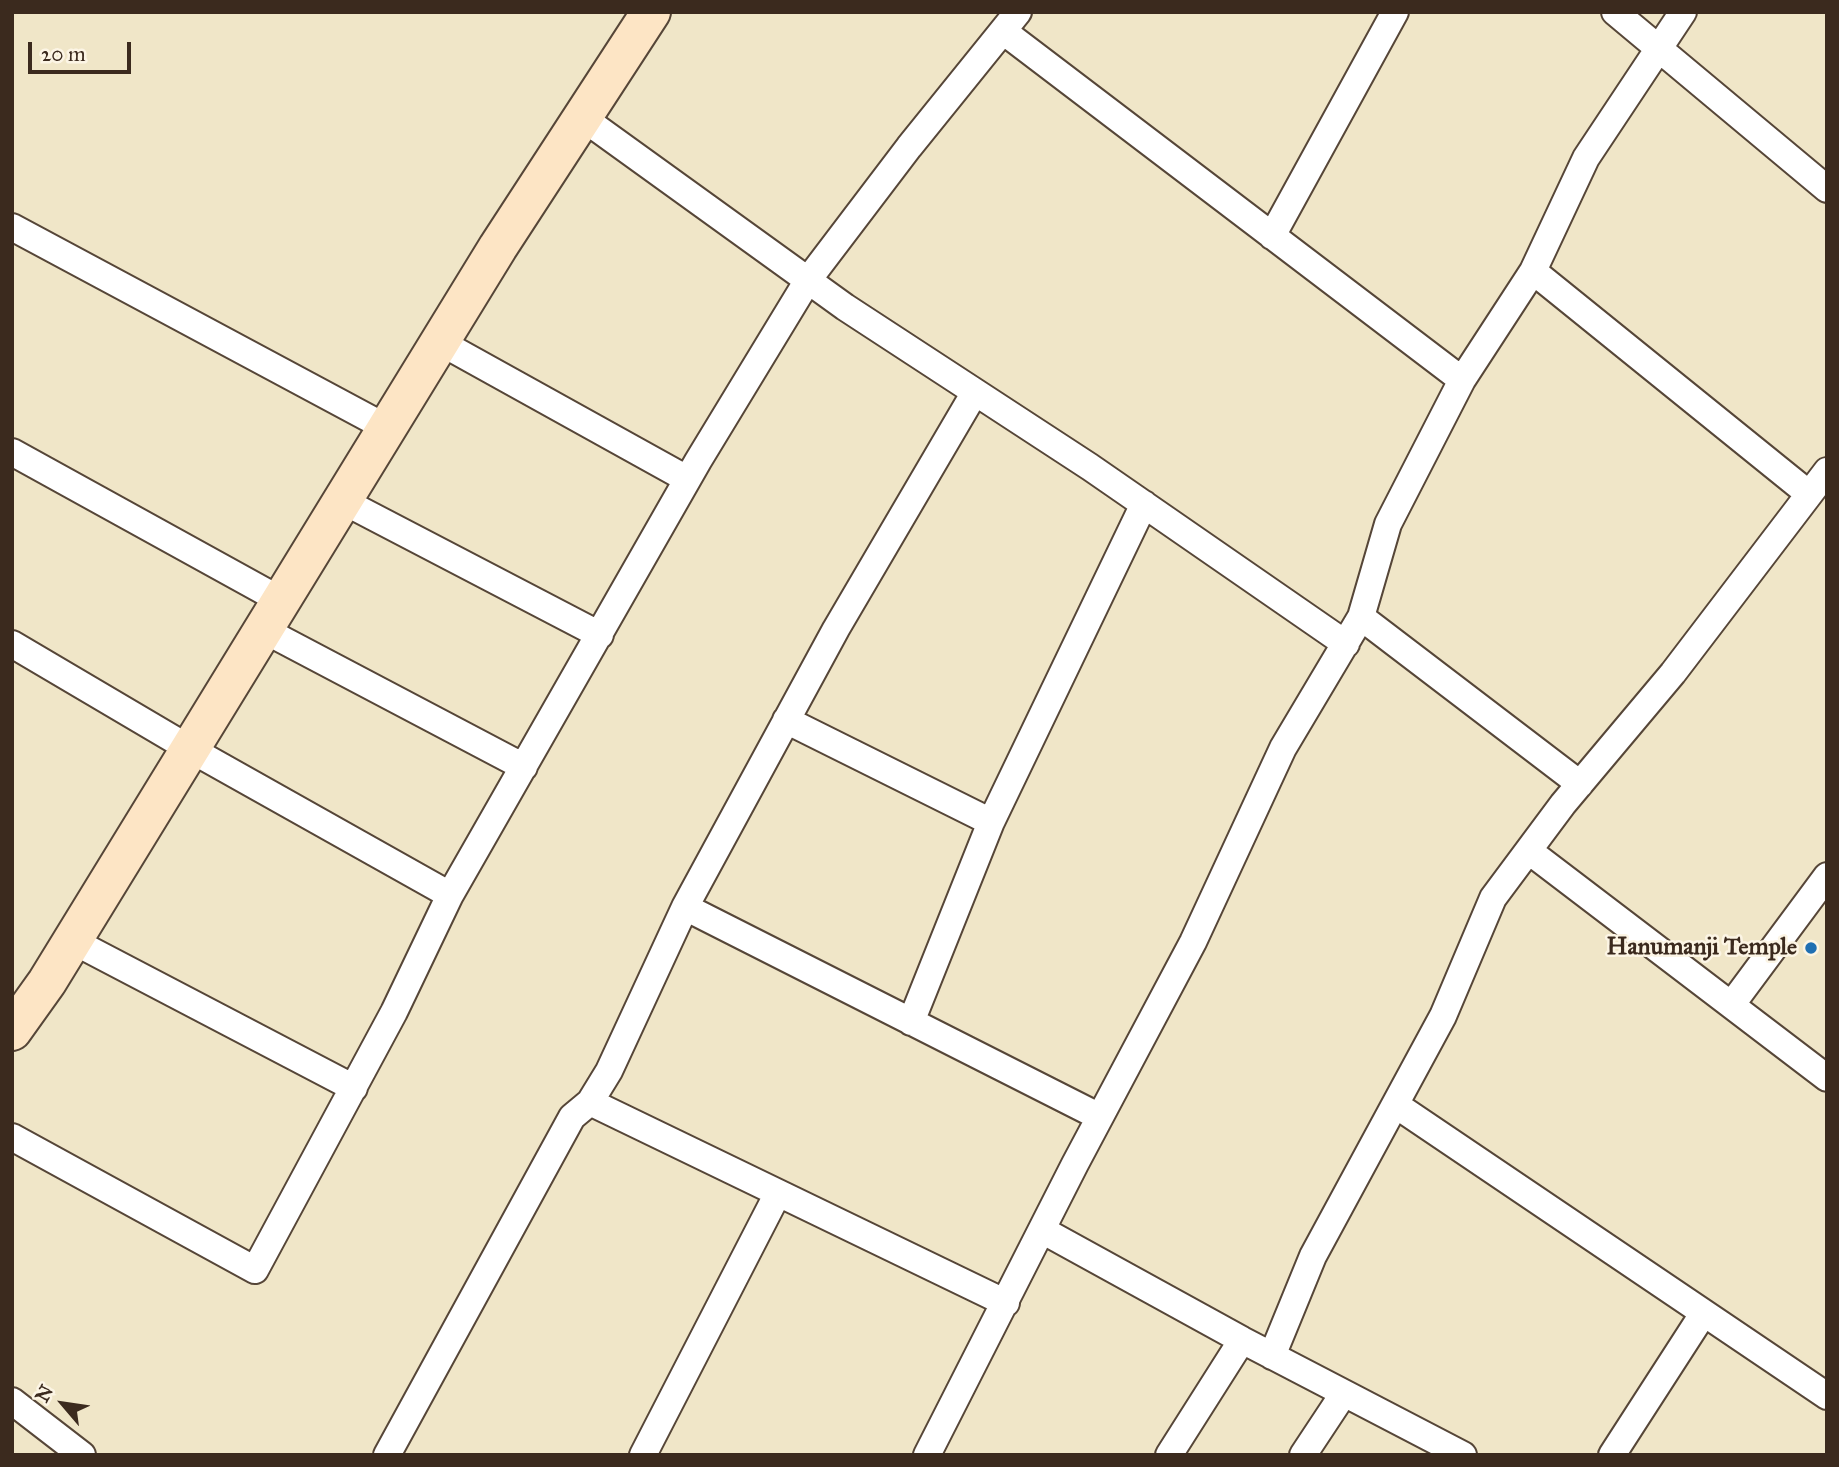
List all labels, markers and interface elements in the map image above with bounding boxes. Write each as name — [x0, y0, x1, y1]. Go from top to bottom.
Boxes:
scale bar — [32, 28, 135, 72]
text: 20 m — [41, 41, 86, 67]
place label: Hanumanji Temple — [1607, 934, 1797, 962]
marker: Hanumanji Temple — [1803, 940, 1819, 956]
north arrow — [28, 1369, 98, 1439]
text: N — [30, 1381, 58, 1406]

